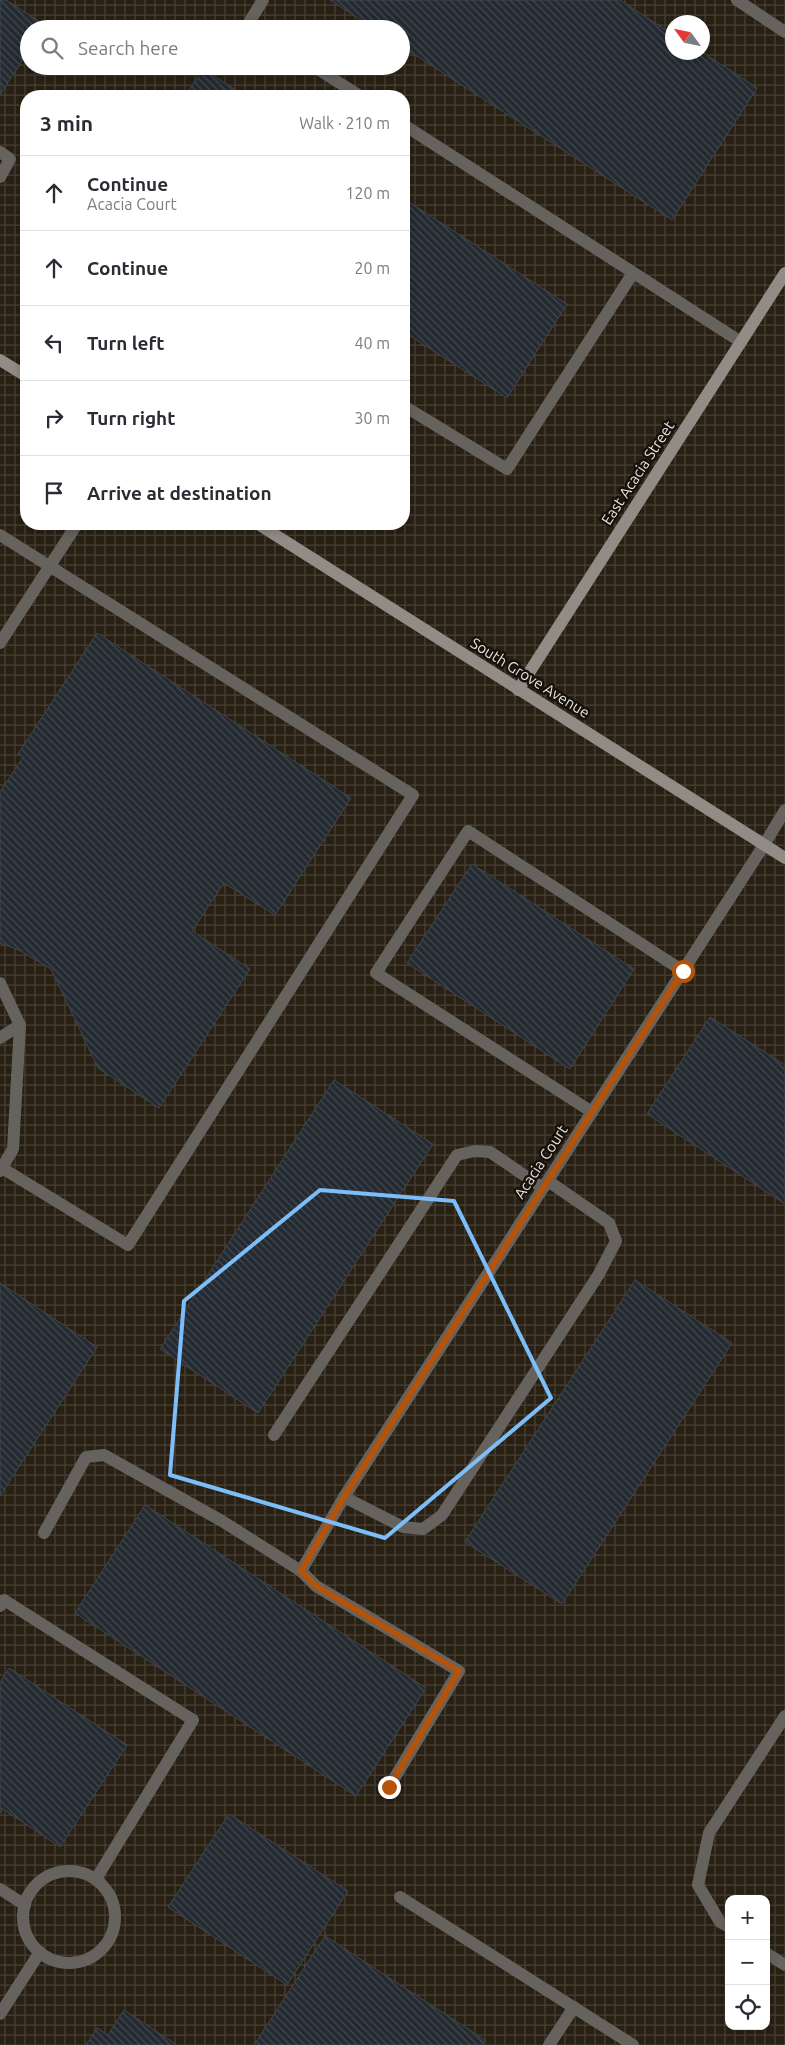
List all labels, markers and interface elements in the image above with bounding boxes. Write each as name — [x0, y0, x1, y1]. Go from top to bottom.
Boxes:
north arrow — [665, 15, 710, 60]
search box — [20, 20, 410, 75]
icon: search — [38, 34, 66, 62]
text: Search here — [78, 37, 178, 59]
text: 3 min — [40, 111, 93, 135]
text: Walk · 210 m — [299, 114, 390, 132]
text: Continue — [87, 173, 168, 195]
icon: ahead — [40, 179, 68, 207]
text: 120 m — [345, 184, 390, 202]
text: Acacia Court — [87, 195, 177, 213]
icon: ahead — [40, 254, 68, 282]
text: Continue — [87, 257, 168, 279]
text: 20 m — [354, 259, 390, 277]
icon: left — [40, 329, 68, 357]
text: Turn left — [87, 332, 165, 354]
text: 40 m — [354, 334, 390, 352]
icon: right — [40, 404, 68, 432]
text: Turn right — [87, 407, 175, 429]
text: 30 m — [354, 409, 390, 427]
street label: East Acacia Street — [598, 418, 677, 528]
icon: arrive — [40, 479, 68, 507]
text: Arrive at destination — [87, 482, 272, 504]
street label: South Grove Avenue — [468, 634, 593, 721]
route start — [672, 960, 695, 983]
street label: Acacia Court — [511, 1122, 571, 1202]
route end — [378, 1776, 401, 1799]
map controls — [725, 1895, 770, 2030]
button: + — [725, 1895, 770, 1940]
button: − — [725, 1940, 770, 1985]
button: locate — [725, 1985, 770, 2030]

